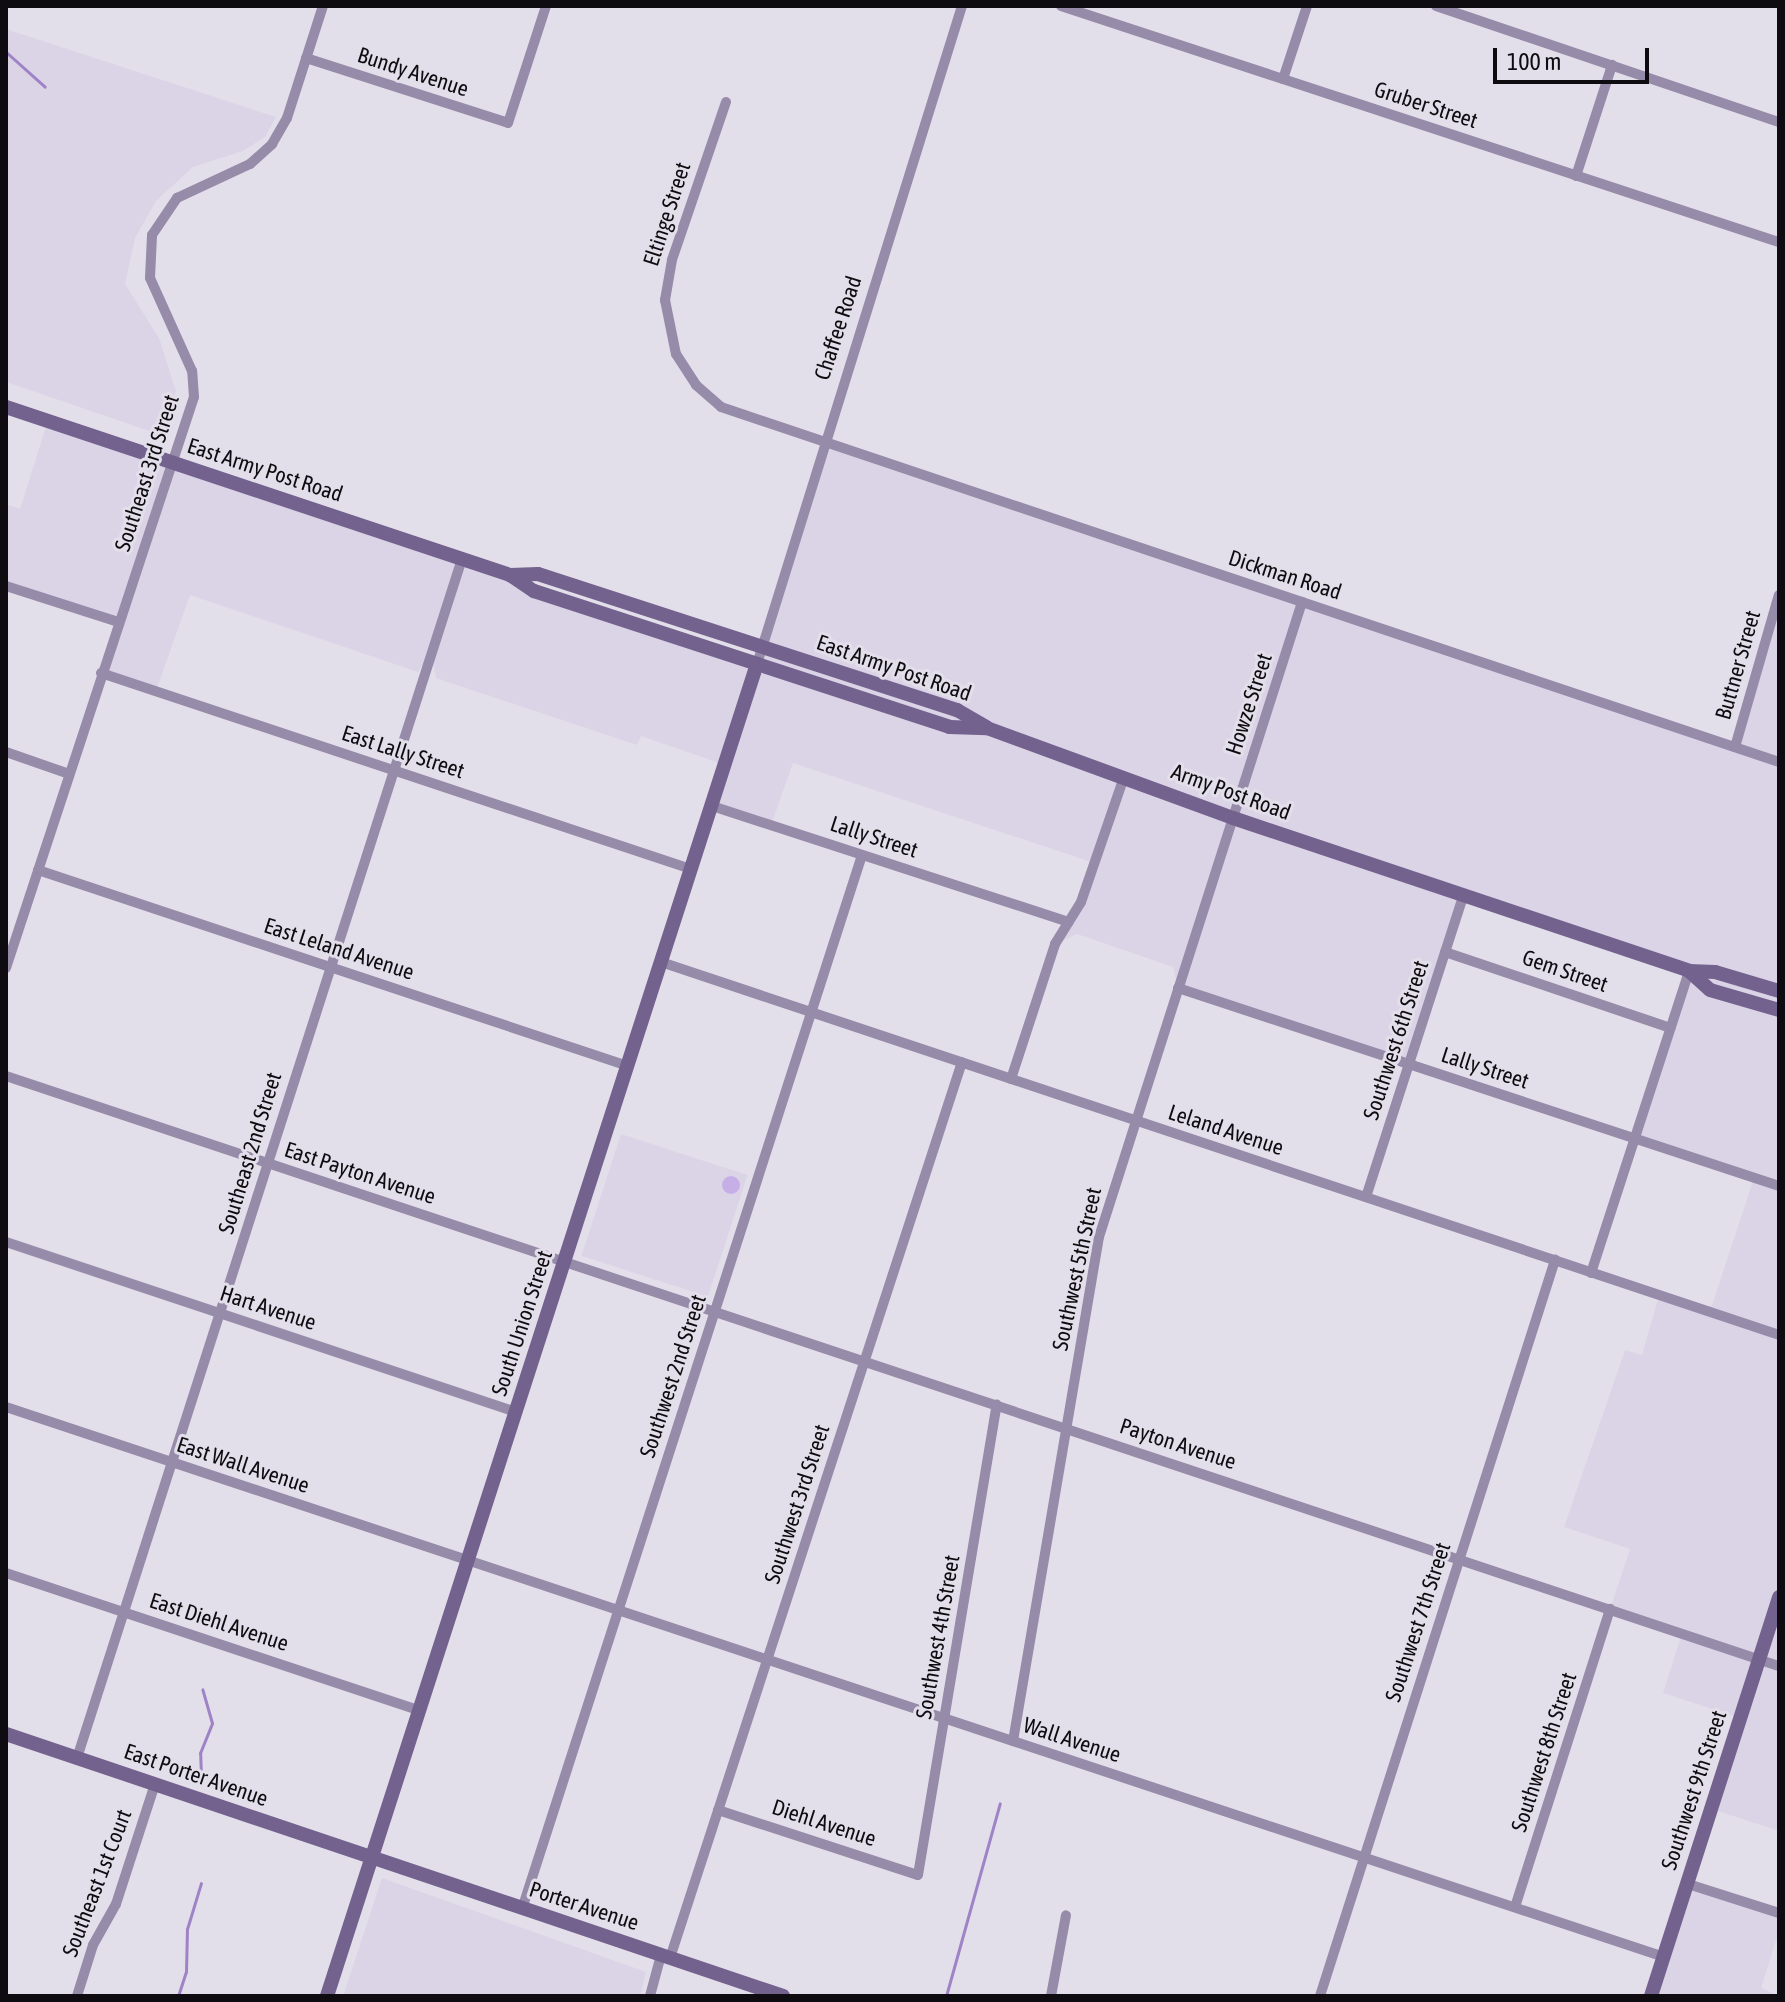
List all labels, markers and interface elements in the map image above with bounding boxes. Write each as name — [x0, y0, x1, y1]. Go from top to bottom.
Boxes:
scale bar — [1497, 32, 1653, 82]
street label: Bundy Avenue — [354, 42, 472, 102]
text: 100 m — [1507, 48, 1561, 75]
street label: Gruber Street — [1371, 76, 1481, 134]
street label: Eltinge Street — [638, 159, 696, 269]
street label: Chaffee Road — [809, 273, 867, 383]
street label: Southeast 3rd Street — [109, 391, 185, 555]
street label: East Army Post Road — [184, 432, 346, 508]
street label: Dickman Road — [1225, 544, 1345, 606]
street label: Buttner Street — [1710, 607, 1766, 723]
street label: East Army Post Road — [813, 629, 975, 707]
street label: Howze Street — [1220, 650, 1278, 758]
street label: East Lally Street — [338, 720, 468, 784]
street label: Army Post Road — [1168, 758, 1294, 826]
street label: Lally Street — [827, 810, 921, 864]
street label: East Leland Avenue — [261, 912, 417, 986]
street label: Gem Street — [1519, 944, 1611, 998]
street label: Southwest 6th Street — [1358, 957, 1434, 1123]
street label: Lally Street — [1438, 1041, 1532, 1095]
street label: Southeast 2nd Street — [213, 1069, 287, 1237]
street label: Leland Avenue — [1165, 1099, 1287, 1161]
street label: East Payton Avenue — [281, 1136, 439, 1210]
street label: Southwest 5th Street — [1047, 1185, 1107, 1353]
street label: South Union Street — [486, 1247, 558, 1399]
street label: Hart Avenue — [217, 1280, 319, 1336]
street label: Southwest 2nd Street — [634, 1291, 712, 1461]
street label: Payton Avenue — [1117, 1413, 1239, 1475]
street label: Southwest 3rd Street — [759, 1421, 835, 1587]
street label: East Wall Avenue — [173, 1431, 313, 1499]
street label: Southwest 7th Street — [1380, 1539, 1456, 1705]
street label: Southwest 4th Street — [911, 1553, 965, 1721]
street label: East Diehl Avenue — [146, 1587, 292, 1657]
street label: Southwest 8th Street — [1506, 1669, 1582, 1835]
street label: Southwest 9th Street — [1656, 1707, 1732, 1873]
street label: Wall Avenue — [1020, 1712, 1124, 1768]
street label: East Porter Avenue — [121, 1738, 271, 1812]
street label: Diehl Avenue — [769, 1794, 879, 1852]
street label: Southeast 1st Court — [57, 1806, 137, 1960]
street label: Porter Avenue — [526, 1876, 642, 1936]

